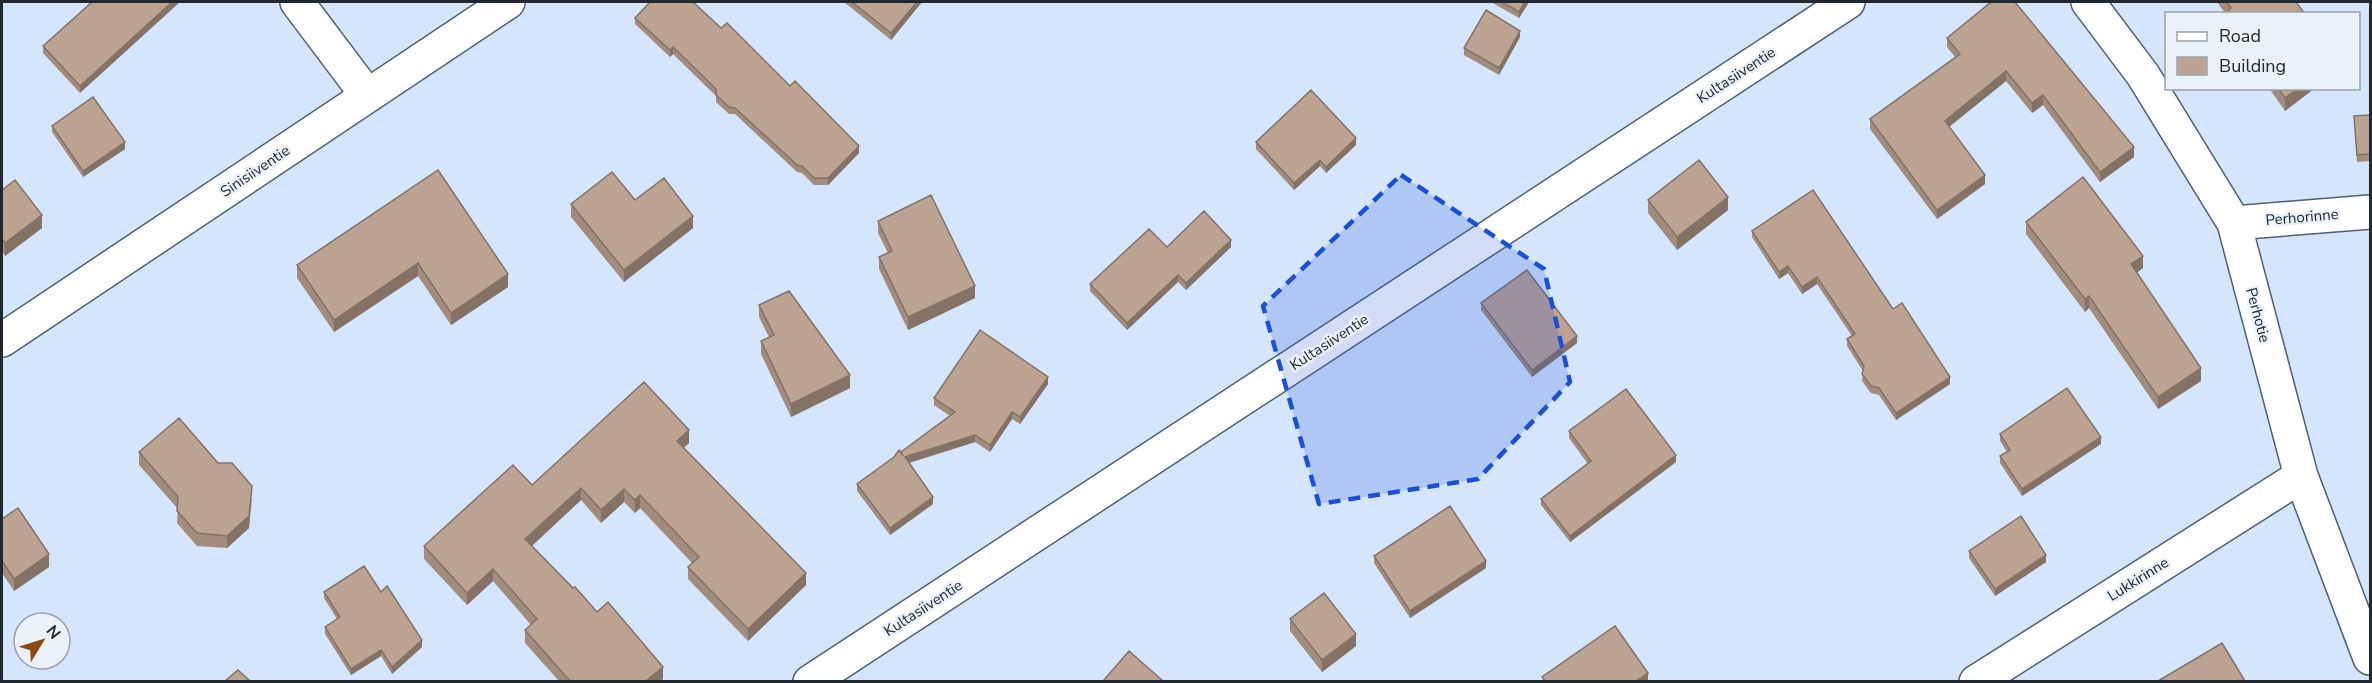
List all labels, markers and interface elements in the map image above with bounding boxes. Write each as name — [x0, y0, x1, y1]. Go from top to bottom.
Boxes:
legend — [2165, 12, 2360, 90]
text: Road — [2219, 24, 2261, 48]
street label: Kultasiiventie — [1693, 42, 1779, 108]
text: Building — [2219, 54, 2286, 78]
street label: Sinisiiventie — [216, 140, 294, 202]
street label: Perhorinne — [2265, 204, 2339, 230]
street label: Perhotie — [2241, 285, 2275, 345]
street label: Kultasiiventie — [1286, 309, 1372, 375]
street label: Lukkirinne — [2104, 552, 2172, 606]
street label: Kultasiiventie — [880, 575, 966, 641]
north arrow — [12, 611, 72, 671]
text: N — [41, 621, 65, 644]

